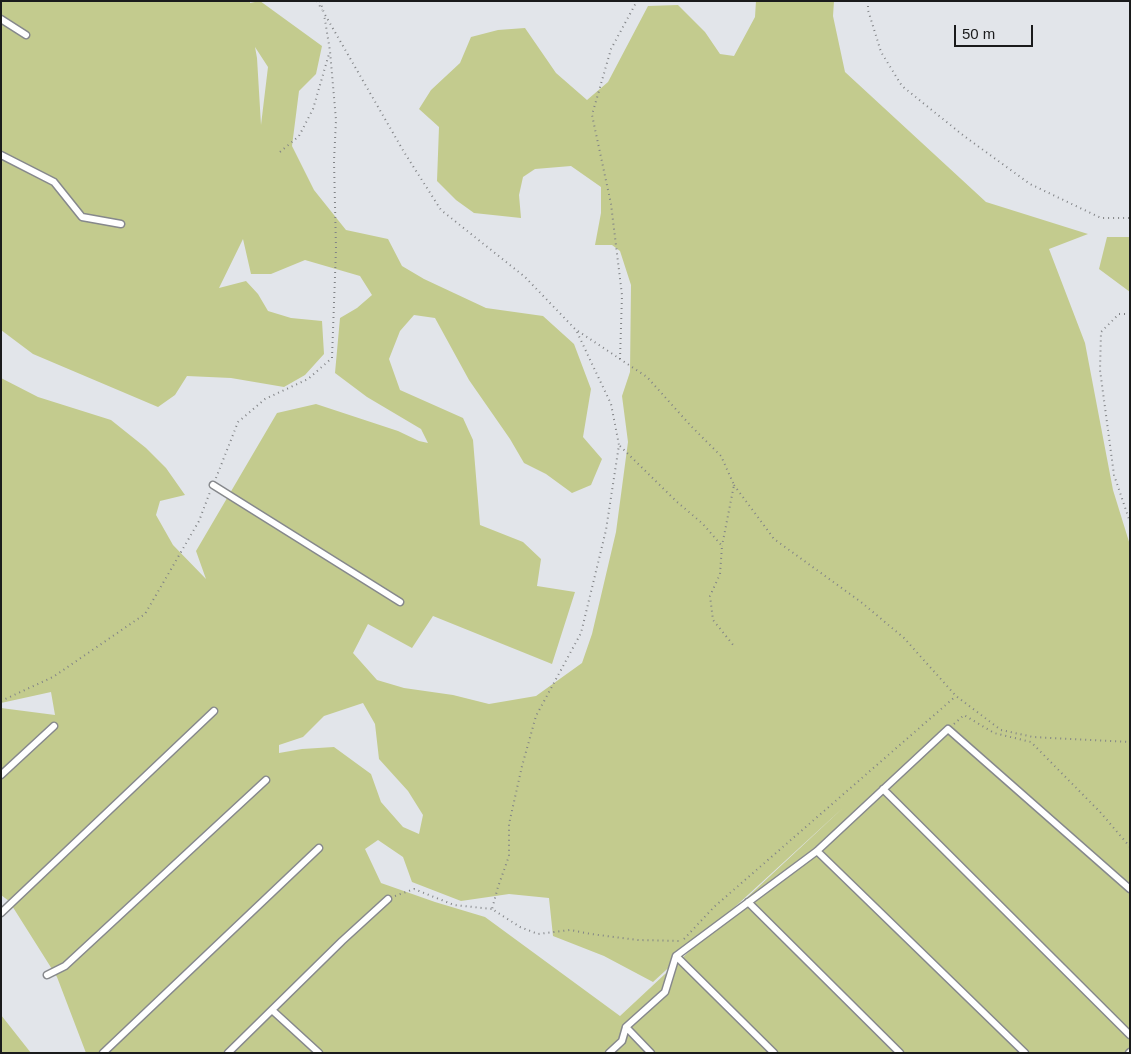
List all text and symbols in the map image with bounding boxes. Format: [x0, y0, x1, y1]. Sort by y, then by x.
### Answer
scale bar [956, 15, 1035, 47]
text: 50 m [962, 25, 995, 42]

